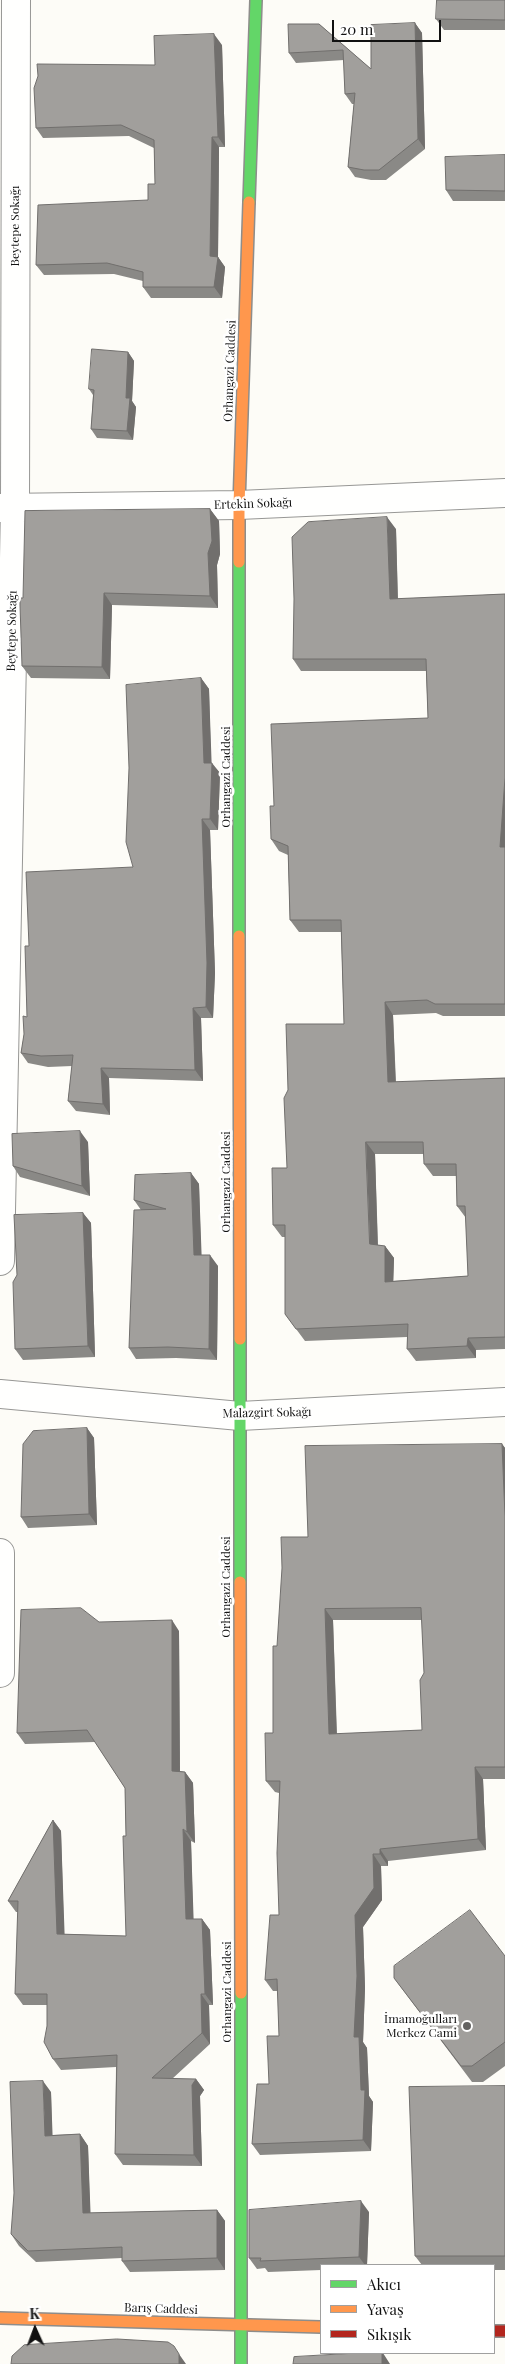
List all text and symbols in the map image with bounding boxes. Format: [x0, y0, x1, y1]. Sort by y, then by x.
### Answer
scale bar [335, 10, 444, 42]
text: 20 m [340, 19, 373, 39]
street label: Beytepe Sokağı [8, 185, 22, 267]
street label: Orhangazi Caddesi [221, 320, 239, 422]
street label: Ertekin Sokağı [214, 495, 292, 513]
street label: Beytepe Sokağı [4, 590, 20, 672]
street label: Orhangazi Caddesi [219, 726, 233, 828]
street label: Orhangazi Caddesi [219, 1131, 233, 1233]
street label: Malazgirt Sokağı [222, 1405, 312, 1421]
street label: Orhangazi Caddesi [219, 1536, 233, 1638]
street label: Orhangazi Caddesi [220, 1941, 234, 2043]
place label: İmamoğulları Merkez Cami [384, 2012, 457, 2040]
marker: İmamoğulları Merkez Cami [461, 2020, 473, 2032]
legend [320, 2264, 495, 2354]
text: Akıcı [367, 2274, 401, 2294]
text: Yavaş [367, 2299, 404, 2319]
street label: Barış Caddesi [124, 2301, 198, 2317]
north arrow [10, 2304, 60, 2354]
text: K [29, 2304, 40, 2323]
text: Sıkışık [367, 2324, 412, 2344]

